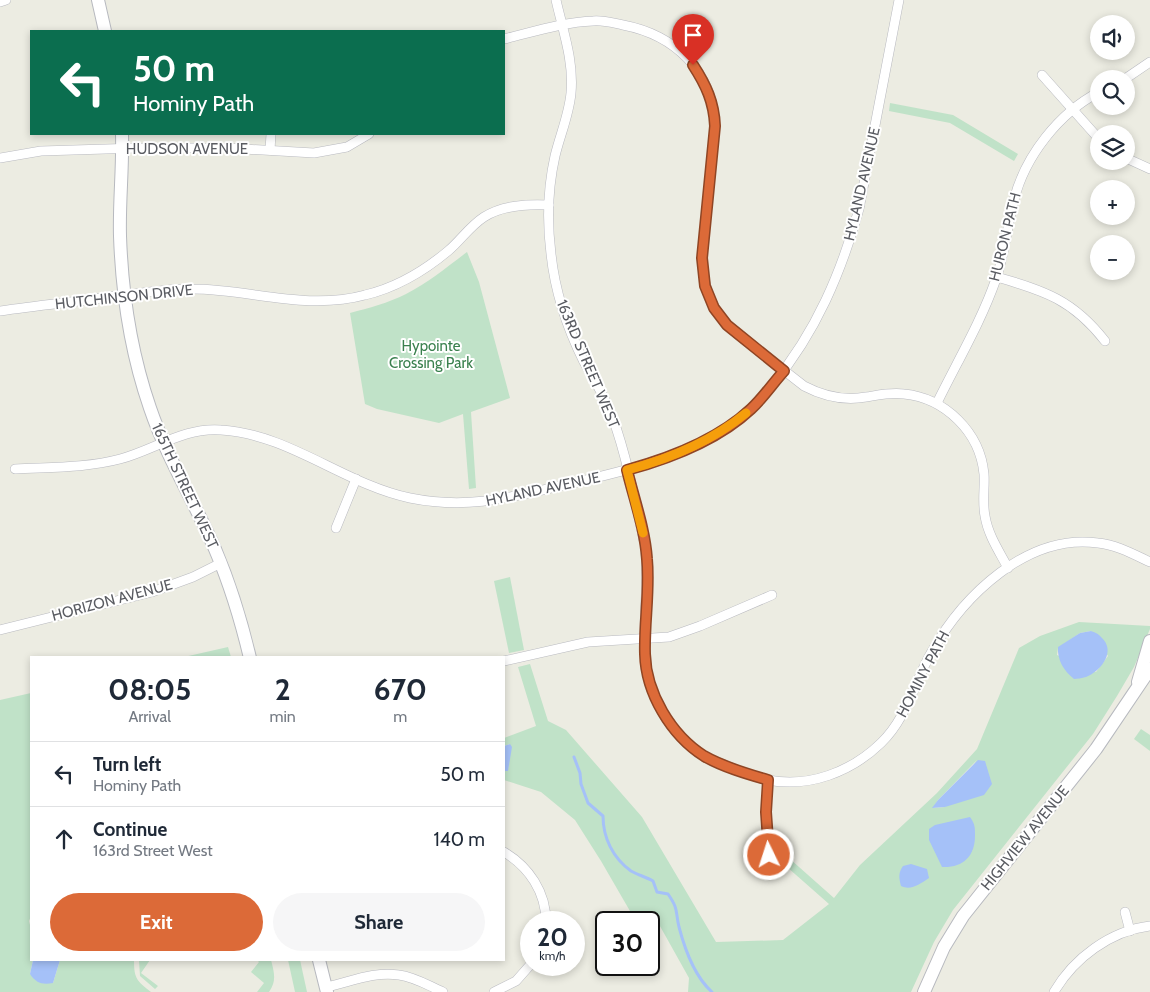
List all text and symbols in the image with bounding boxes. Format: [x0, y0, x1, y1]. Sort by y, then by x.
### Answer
pin [672, 14, 714, 65]
map controls [1090, 15, 1135, 280]
button: sound [1090, 15, 1135, 60]
icon: arrive [679, 21, 707, 49]
text: 50 m [133, 47, 215, 90]
icon: left [50, 50, 115, 115]
button: search [1090, 70, 1135, 115]
text: Hominy Path [133, 90, 254, 117]
street label: HYLAND AVENUE [840, 125, 884, 243]
button: layers [1090, 125, 1135, 170]
street label: HUDSON AVENUE [126, 140, 248, 158]
button: + [1090, 180, 1135, 225]
street label: HURON PATH [985, 191, 1025, 283]
button: − [1090, 235, 1135, 280]
street label: HUTCHINSON DRIVE [54, 281, 194, 313]
street label: 163RD STREET WEST [553, 297, 623, 431]
park label: Hypointe Crossing Park [389, 337, 473, 372]
street label: 165TH STREET WEST [148, 420, 222, 552]
street label: HYLAND AVENUE [484, 468, 602, 510]
street label: HORIZON AVENUE [50, 575, 174, 625]
street label: HOMINY PATH [893, 628, 953, 720]
text: 08:05 [108, 671, 191, 708]
text: 2 [275, 671, 291, 708]
text: 670 [374, 671, 427, 708]
text: Arrival [128, 707, 171, 726]
text: min [269, 707, 296, 726]
text: m [393, 707, 407, 726]
text: Turn left [93, 753, 161, 776]
icon: left [50, 760, 78, 788]
text: 50 m [441, 763, 485, 786]
text: Hominy Path [93, 776, 181, 795]
street label: HIGHVIEW AVENUE [977, 782, 1073, 894]
text: Continue [93, 818, 167, 841]
icon: ahead [50, 825, 78, 853]
text: 140 m [434, 828, 485, 851]
position arrow [742, 828, 794, 880]
text: 163rd Street West [93, 841, 213, 860]
button: Exit [50, 893, 263, 951]
button: Share [273, 893, 485, 951]
speed limit sign: 30 [595, 911, 660, 976]
text: 20 [537, 922, 568, 952]
text: km/h [539, 948, 566, 963]

